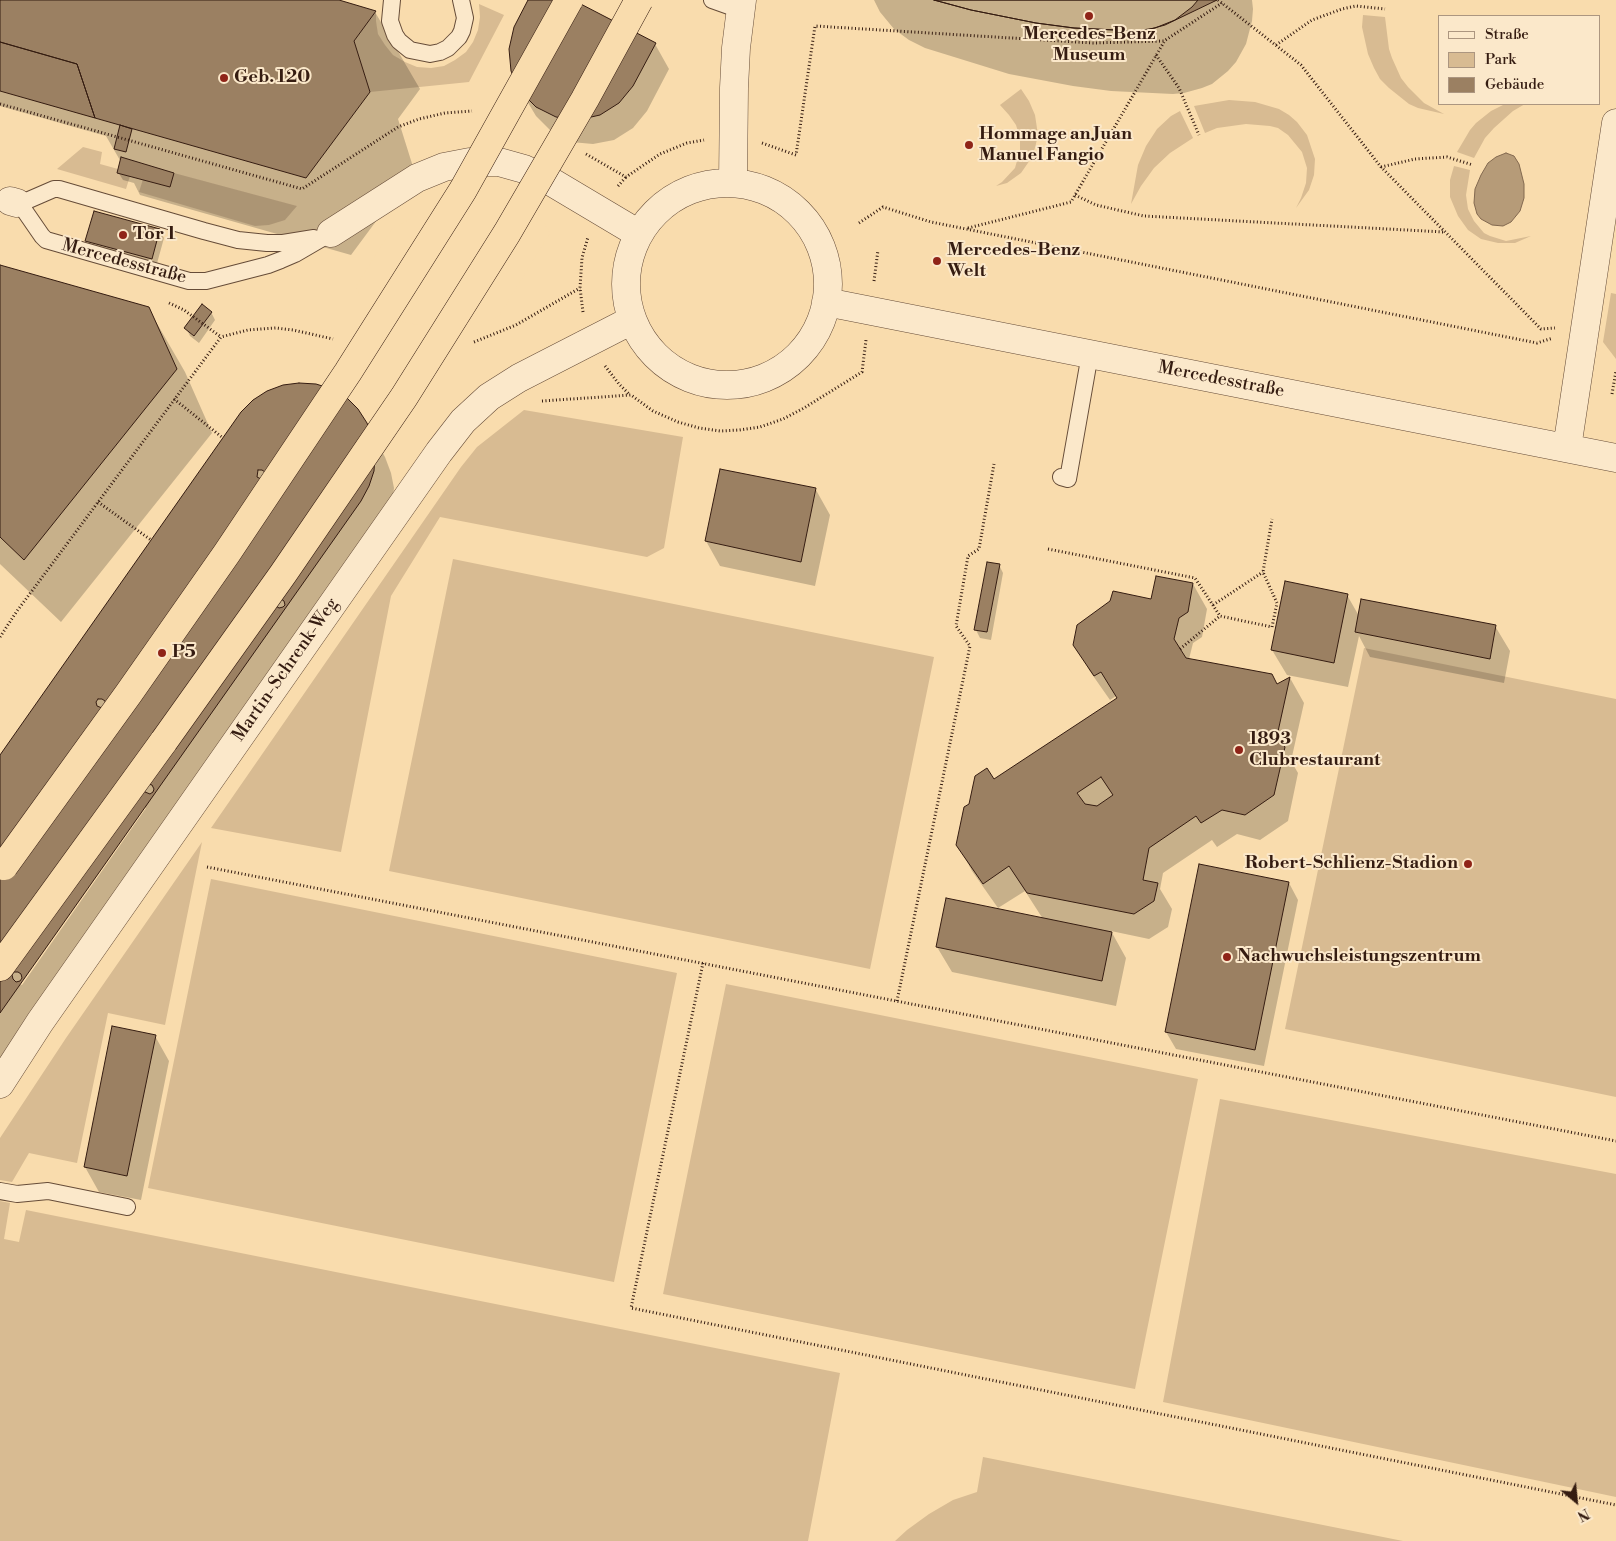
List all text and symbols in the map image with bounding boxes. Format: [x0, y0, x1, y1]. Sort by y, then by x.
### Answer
marker: Mercedes-Benz Museum [1083, 10, 1095, 22]
legend [1438, 15, 1601, 105]
place label: Mercedes-Benz Museum [1022, 24, 1156, 66]
text: Straße [1485, 25, 1529, 44]
text: Park [1485, 50, 1516, 69]
place label: Geb. 120 [234, 67, 310, 89]
marker: Geb. 120 [218, 72, 230, 84]
text: Gebäude [1485, 75, 1544, 94]
place label: Hommage an Juan Manuel Fangio [979, 124, 1132, 166]
marker: Hommage an Juan Manuel Fangio [963, 139, 975, 151]
place label: Tor 1 [133, 224, 176, 246]
marker: Tor 1 [117, 229, 129, 241]
street label: Mercedesstraße [59, 235, 189, 289]
place label: Mercedes-Benz Welt [947, 240, 1080, 282]
marker: Mercedes-Benz Welt [931, 255, 943, 267]
street label: Mercedesstraße [1156, 357, 1286, 403]
street label: Martin-Schrenk-Weg [228, 594, 344, 746]
place label: P5 [172, 642, 196, 664]
marker: P5 [156, 647, 168, 659]
place label: 1893 Clubrestaurant [1249, 729, 1380, 772]
marker: 1893 Clubrestaurant [1233, 744, 1245, 756]
place label: Robert-Schlienz-Stadion [1245, 853, 1458, 875]
marker: Robert-Schlienz-Stadion [1462, 858, 1474, 870]
place label: Nachwuchsleistungszentrum [1237, 946, 1481, 968]
marker: Nachwuchsleistungszentrum [1221, 951, 1233, 963]
north arrow [1551, 1476, 1601, 1526]
text: N [1574, 1504, 1592, 1525]

